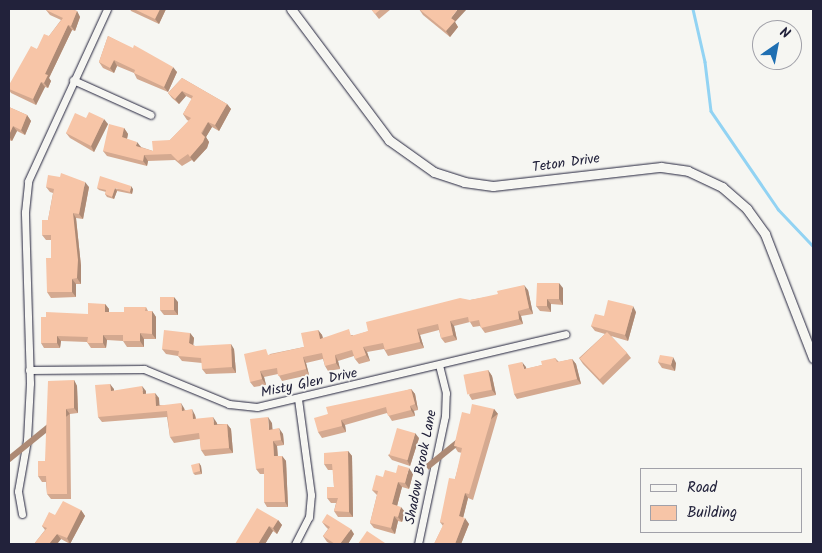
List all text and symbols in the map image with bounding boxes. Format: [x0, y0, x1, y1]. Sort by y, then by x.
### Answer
north arrow [752, 20, 802, 70]
text: N [775, 22, 794, 45]
street label: Teton Drive [531, 150, 601, 176]
street label: Misty Glen Drive [259, 365, 359, 401]
street label: Shadow Brook Lane [402, 408, 440, 526]
legend [640, 468, 802, 533]
text: Road [687, 476, 717, 500]
text: Building [687, 501, 737, 525]

